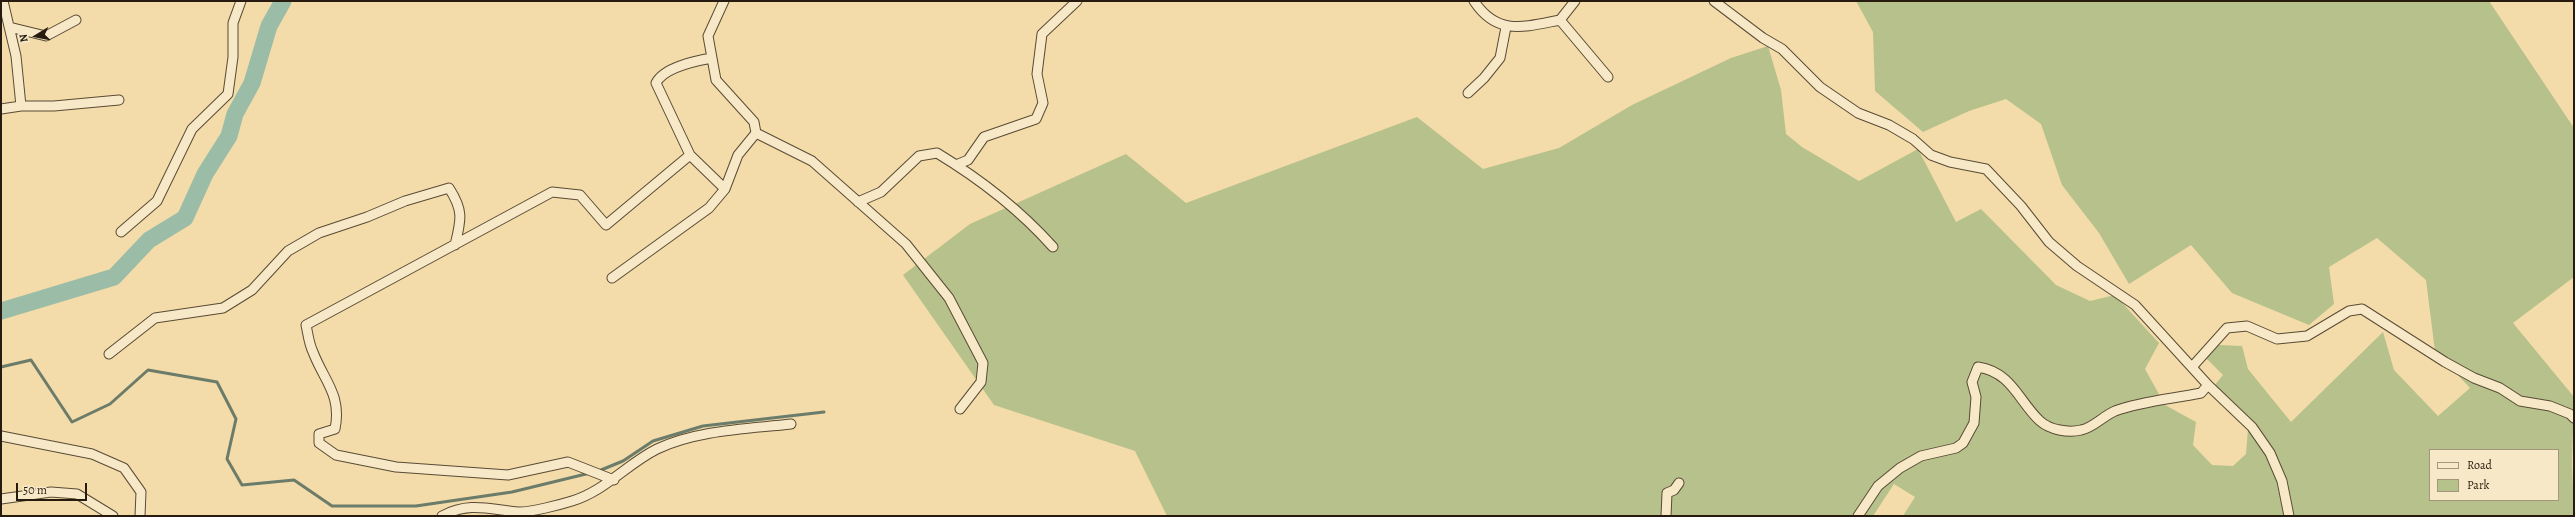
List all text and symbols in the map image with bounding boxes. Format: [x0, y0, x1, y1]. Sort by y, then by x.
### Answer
north arrow [16, 16, 56, 56]
text: N [16, 33, 32, 43]
legend [2429, 449, 2559, 501]
text: Road [2467, 457, 2492, 473]
scale bar [18, 475, 89, 501]
text: Park [2467, 477, 2490, 493]
text: 50 m [23, 482, 47, 498]

